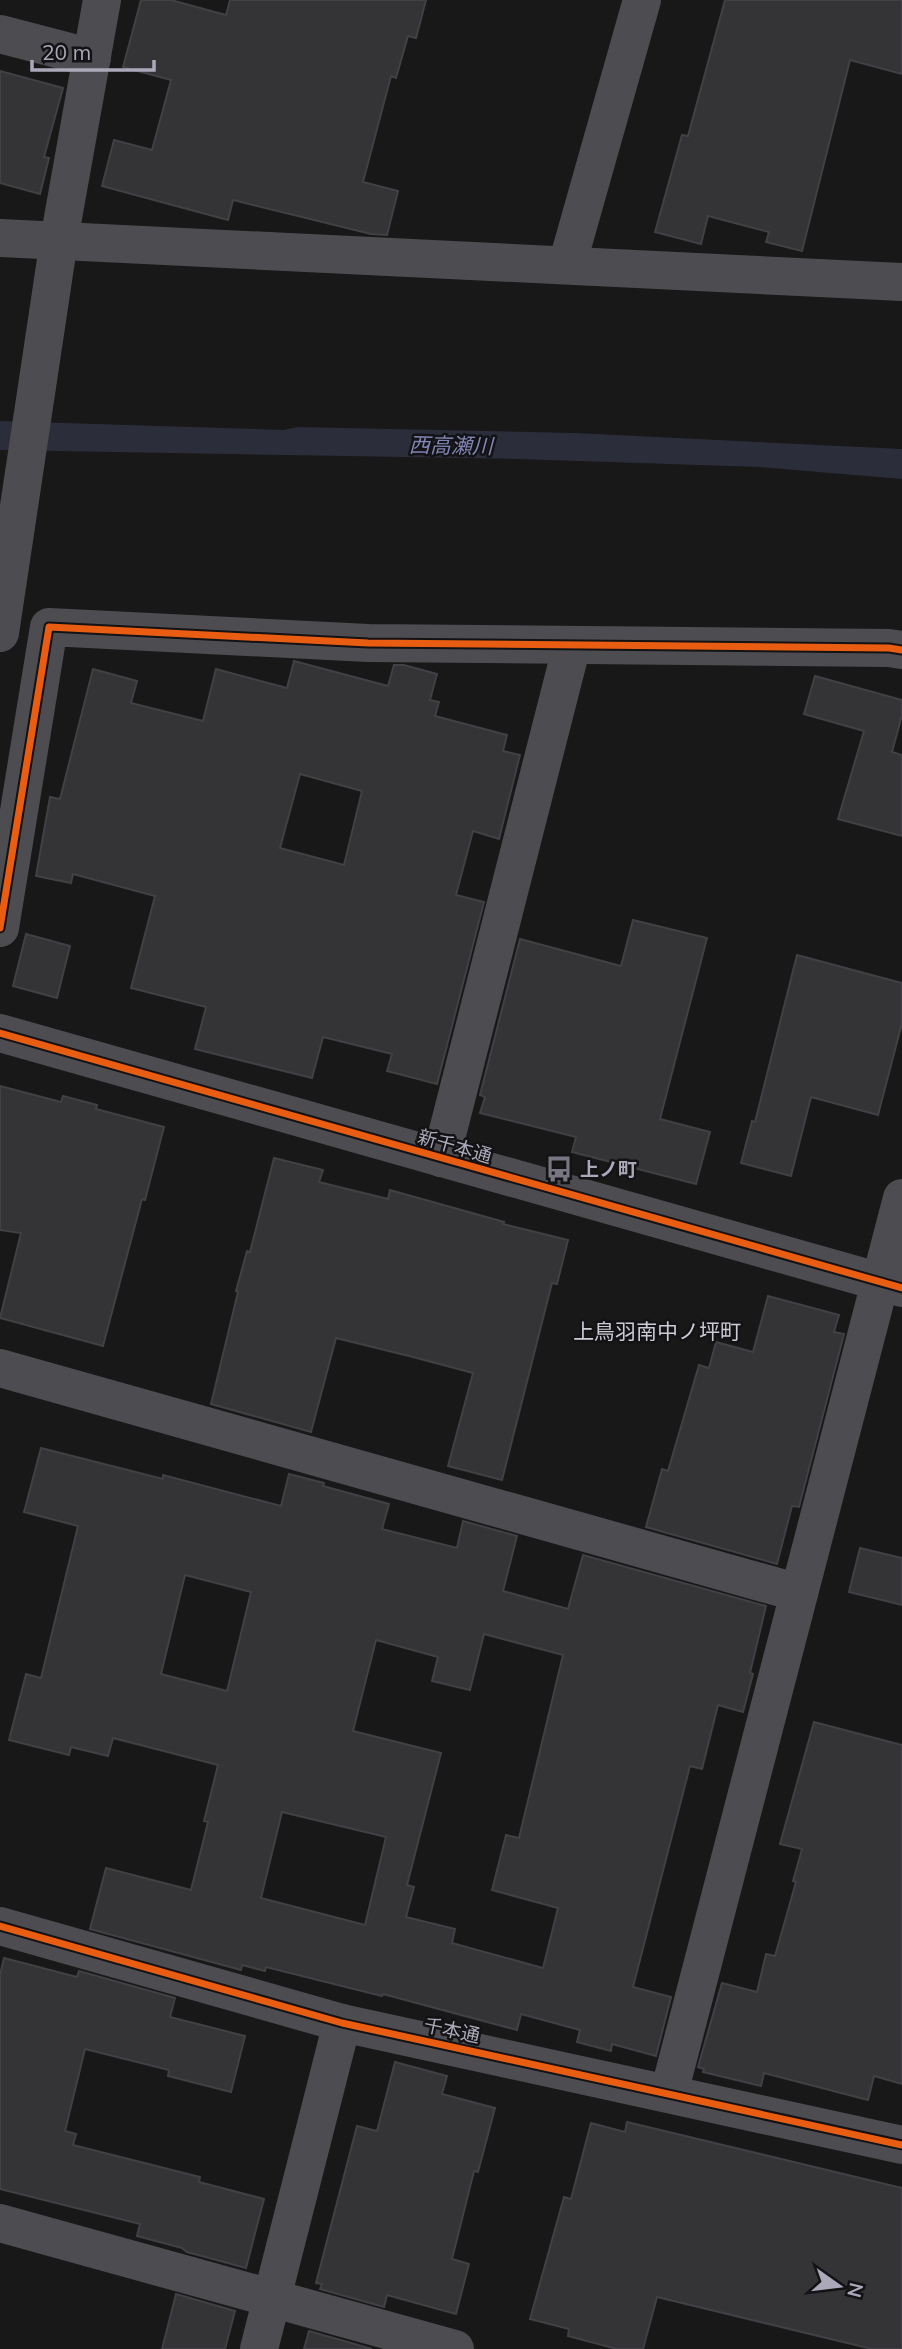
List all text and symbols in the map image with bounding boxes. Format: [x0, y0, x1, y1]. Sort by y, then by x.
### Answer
scale bar [32, 28, 154, 72]
text: 20 m [42, 39, 91, 65]
water label: 西高瀬川 [409, 431, 495, 459]
street label: 新千本通 [415, 1124, 495, 1168]
bus stop icon: 上ノ町 [544, 1154, 574, 1184]
place label: 上ノ町 [580, 1157, 637, 1181]
district label: 上鳥羽南中ノ坪町 [573, 1318, 741, 1344]
street label: 千本通 [422, 2012, 482, 2048]
north arrow [804, 2251, 874, 2321]
text: N [842, 2280, 869, 2300]

